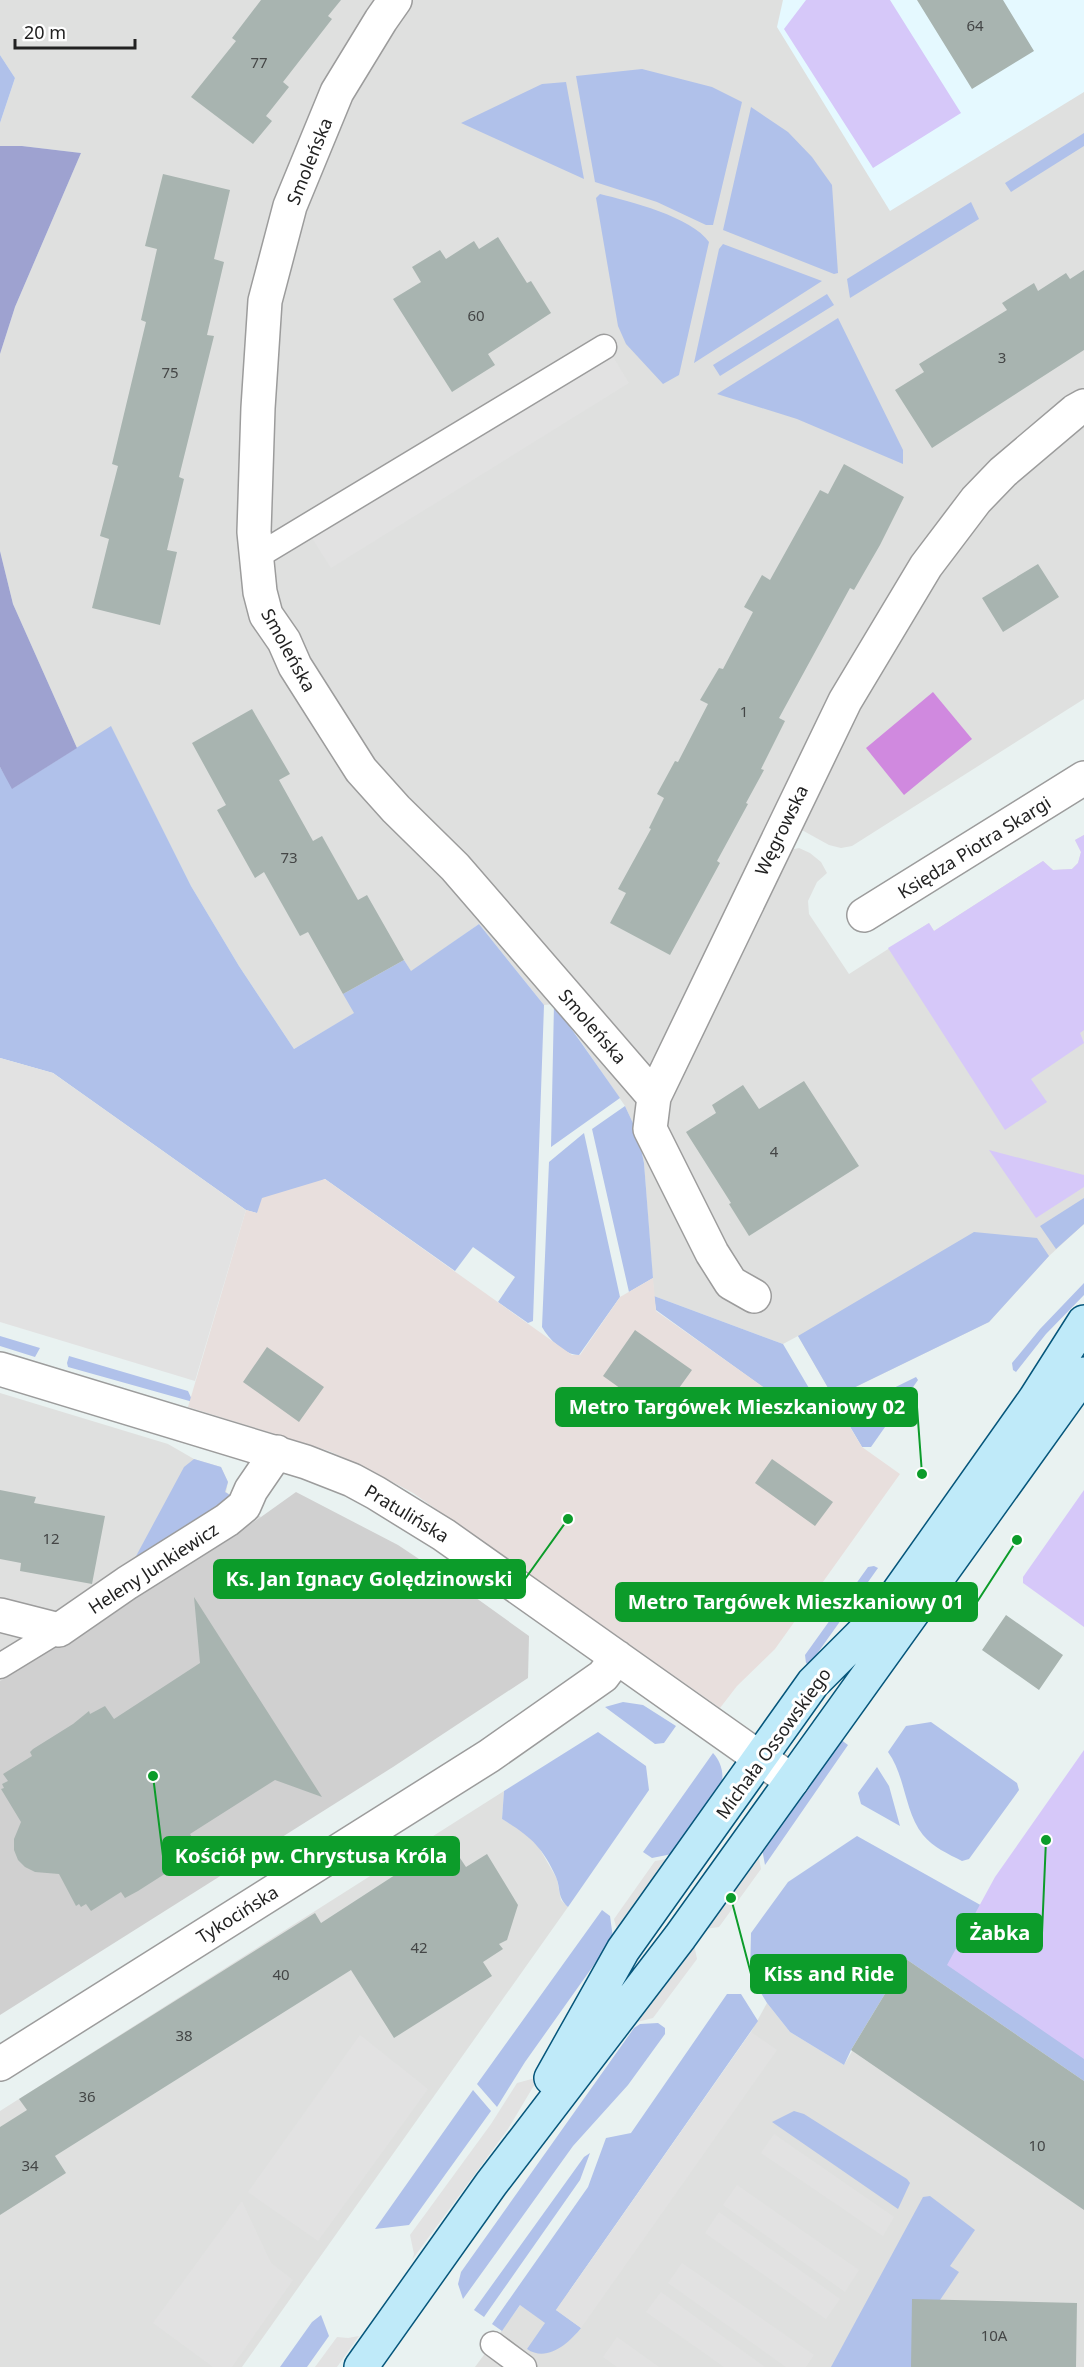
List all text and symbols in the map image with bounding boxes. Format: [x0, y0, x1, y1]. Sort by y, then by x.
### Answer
scale bar [15, 12, 135, 50]
house number: 64 [966, 15, 984, 35]
text: 20 m [24, 20, 66, 44]
house number: 77 [250, 52, 268, 72]
street label: Smoleńska [281, 114, 337, 208]
house number: 60 [467, 305, 485, 325]
house number: 3 [998, 347, 1006, 367]
house number: 75 [161, 362, 179, 382]
street label: Smoleńska [256, 604, 322, 696]
house number: 1 [740, 701, 748, 721]
street label: Węgrowska [749, 781, 813, 879]
street label: Księdza Piotra Skargi [893, 790, 1055, 904]
house number: 73 [280, 847, 298, 867]
street label: Smoleńska [554, 983, 632, 1069]
house number: 4 [770, 1141, 779, 1161]
callout: Metro Targówek Mieszkaniowy 02 [556, 1388, 917, 1426]
text: Metro Targówek Mieszkaniowy 02 [569, 1393, 905, 1420]
street label: Pratulińska [360, 1478, 454, 1548]
street label: Heleny Junkiewicz [83, 1517, 223, 1619]
house number: 12 [42, 1528, 60, 1548]
callout: Ks. Jan Ignacy Golędzinowski [214, 1560, 525, 1598]
text: Ks. Jan Ignacy Golędzinowski [225, 1565, 513, 1592]
callout: Metro Targówek Mieszkaniowy 01 [616, 1583, 977, 1621]
text: Metro Targówek Mieszkaniowy 01 [628, 1588, 964, 1615]
street label: Michała Ossowskiego [710, 1663, 836, 1823]
callout: Kościół pw. Chrystusa Króla [163, 1837, 459, 1875]
text: Kościół pw. Chrystusa Króla [175, 1842, 447, 1869]
street label: Tykocińska [192, 1879, 282, 1949]
callout: Żabka [957, 1914, 1042, 1952]
text: Żabka [970, 1919, 1030, 1946]
house number: 42 [410, 1937, 428, 1957]
callout: Kiss and Ride [751, 1955, 906, 1993]
text: Kiss and Ride [763, 1960, 895, 1987]
house number: 40 [272, 1964, 290, 1984]
house number: 38 [175, 2025, 193, 2045]
house number: 36 [78, 2086, 96, 2106]
house number: 10 [1028, 2135, 1046, 2155]
house number: 34 [21, 2155, 39, 2175]
house number: 10A [981, 2325, 1008, 2345]

